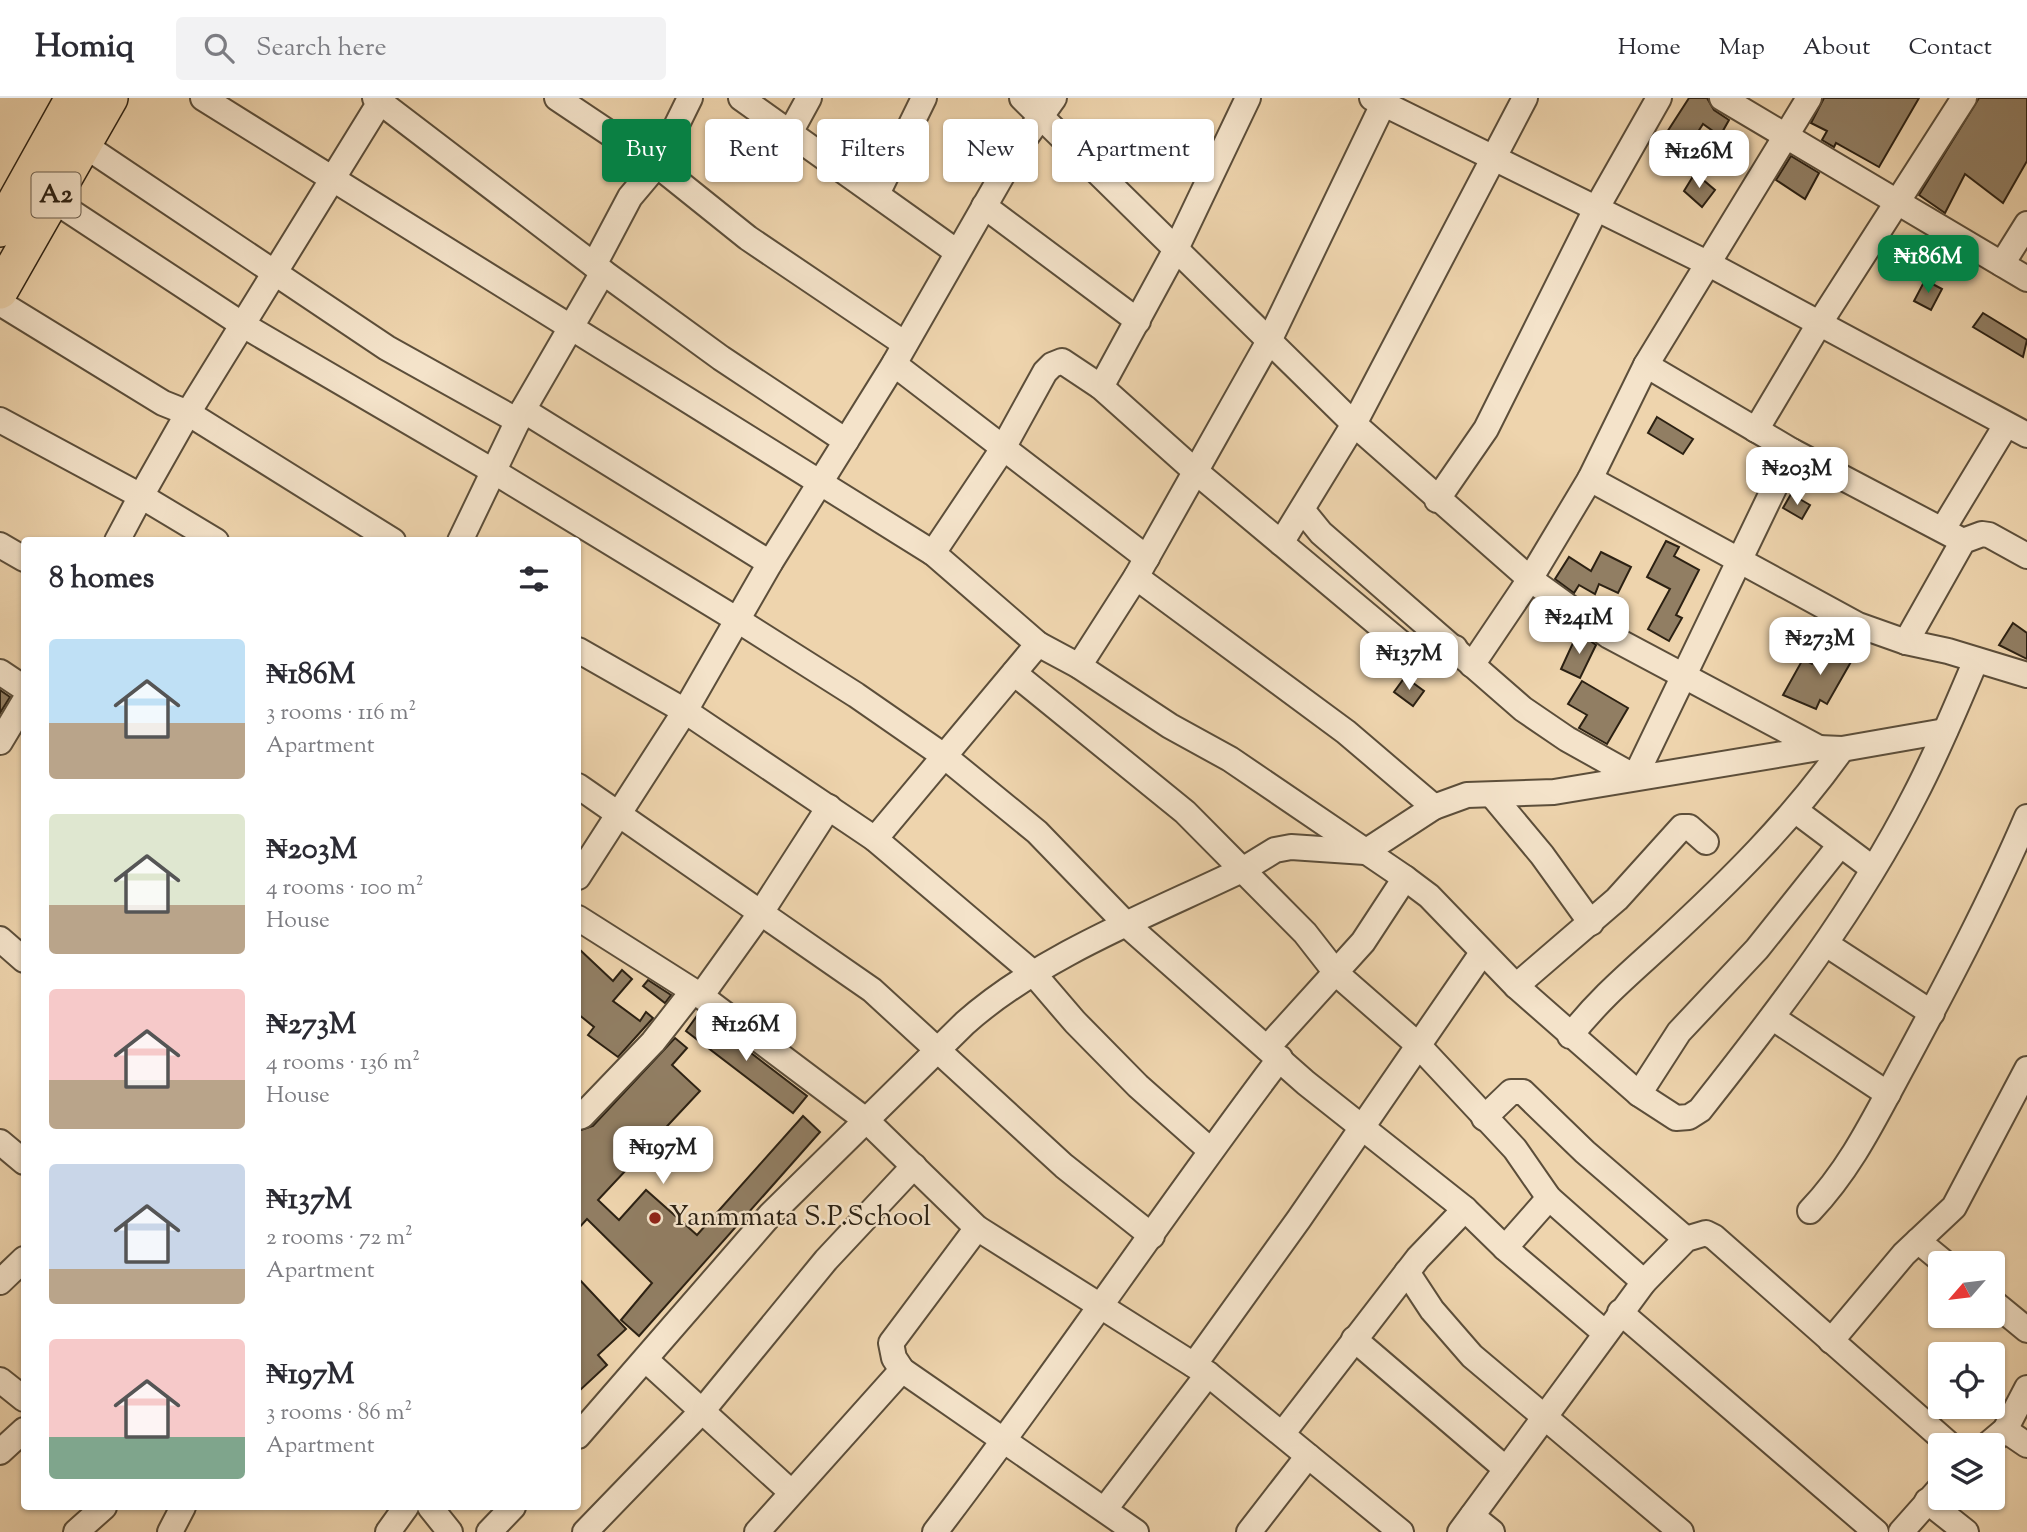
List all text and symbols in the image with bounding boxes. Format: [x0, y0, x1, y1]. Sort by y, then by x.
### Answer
search box [176, 17, 666, 80]
text: Homiq [35, 24, 134, 72]
icon: search [200, 29, 238, 67]
text: Search here [256, 30, 387, 67]
text: Home [1618, 31, 1681, 65]
text: Map [1719, 31, 1765, 65]
text: About [1803, 31, 1870, 65]
text: Contact [1908, 31, 1992, 65]
chip: Buy [602, 119, 691, 182]
chip: Rent [705, 119, 803, 182]
chip: Filters [817, 119, 929, 182]
chip: New [943, 119, 1038, 182]
chip: Apartment [1052, 119, 1214, 182]
pin: ₦126M [1650, 130, 1748, 190]
text: ₦126M [1665, 136, 1733, 169]
road number: A2 [32, 172, 80, 218]
pin: ₦186M [1879, 236, 1977, 295]
text: ₦186M [1894, 241, 1962, 274]
pin: ₦203M [1748, 448, 1846, 507]
text: ₦203M [1762, 453, 1832, 486]
text: 8 homes [49, 558, 154, 601]
icon: filters [515, 560, 553, 598]
pin: ₦241M [1530, 596, 1628, 656]
text: ₦241M [1545, 602, 1613, 635]
pin: ₦273M [1771, 618, 1869, 677]
text: ₦273M [1785, 623, 1855, 656]
pin: ₦137M [1360, 632, 1458, 692]
text: ₦137M [1376, 638, 1442, 671]
text: ₦186M [266, 654, 355, 697]
icon: home [105, 667, 189, 751]
text: 3 rooms · 116 m² [266, 697, 416, 730]
text: Apartment [266, 730, 375, 763]
text: ₦203M [266, 829, 357, 872]
icon: home [105, 842, 189, 926]
text: 4 rooms · 100 m² [266, 872, 424, 905]
text: House [266, 905, 330, 938]
text: ₦273M [266, 1004, 356, 1047]
pin: ₦126M [697, 1004, 795, 1063]
text: ₦126M [712, 1009, 780, 1042]
icon: home [105, 1017, 189, 1101]
text: 4 rooms · 136 m² [266, 1047, 420, 1080]
text: House [266, 1080, 330, 1113]
pin: ₦197M [614, 1126, 712, 1186]
text: ₦197M [629, 1132, 697, 1165]
text: ₦137M [266, 1179, 352, 1222]
icon: home [105, 1192, 189, 1276]
place label: Yanmmata S.P.School [669, 1198, 931, 1238]
marker: Yanmmata S.P.School [647, 1210, 663, 1226]
text: 2 rooms · 72 m² [266, 1222, 413, 1255]
north arrow [1928, 1251, 2006, 1328]
map controls [1928, 1251, 2005, 1510]
text: Apartment [266, 1255, 375, 1288]
button: locate [1928, 1342, 2005, 1419]
text: ₦197M [266, 1354, 354, 1397]
icon: home [105, 1367, 189, 1451]
text: 3 rooms · 86 m² [266, 1397, 412, 1430]
text: Apartment [266, 1430, 375, 1463]
button: layers [1928, 1433, 2005, 1510]

